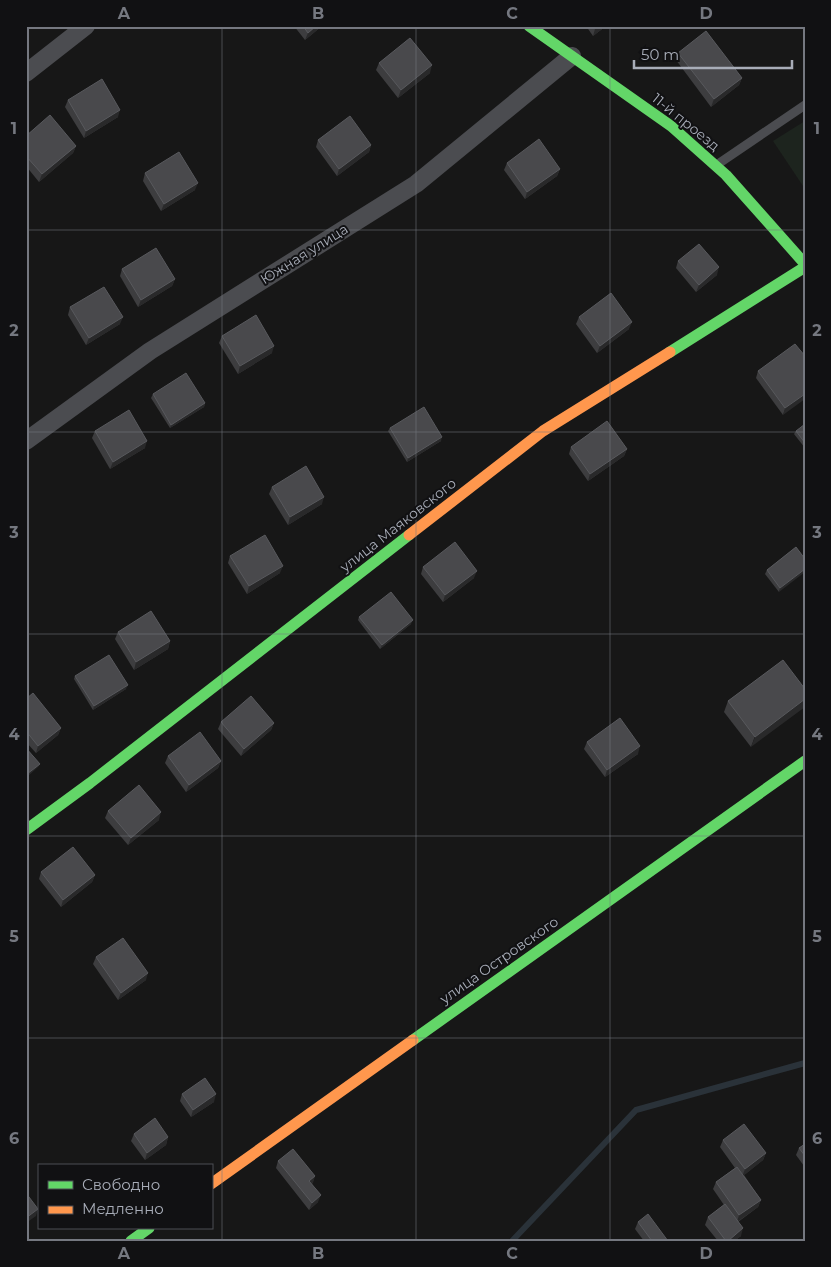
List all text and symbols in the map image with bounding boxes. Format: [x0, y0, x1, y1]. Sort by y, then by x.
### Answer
text: A [117, 4, 131, 23]
text: B [312, 4, 324, 23]
text: C [506, 4, 518, 23]
text: D [699, 4, 713, 23]
scale bar [634, 38, 791, 70]
text: 50 m [641, 45, 679, 64]
street label: 11-й проезд [648, 89, 724, 155]
text: 1 [11, 119, 17, 138]
text: 1 [814, 119, 820, 138]
street label: Южная улица [257, 220, 351, 288]
text: 2 [9, 321, 19, 340]
text: 2 [812, 321, 822, 340]
street label: улица Маяковского [335, 474, 460, 577]
text: 3 [8, 523, 19, 542]
text: 3 [811, 523, 822, 542]
text: 4 [8, 725, 20, 744]
text: 4 [811, 725, 823, 744]
street label: улица Островского [435, 912, 562, 1008]
text: 5 [9, 927, 19, 946]
text: 5 [812, 927, 822, 946]
text: 6 [9, 1129, 19, 1148]
text: 6 [812, 1129, 822, 1148]
legend [38, 1164, 212, 1230]
text: Свободно [82, 1175, 160, 1194]
text: Медленно [82, 1199, 164, 1218]
text: A [117, 1244, 131, 1263]
text: B [312, 1244, 324, 1263]
text: C [506, 1244, 518, 1263]
text: D [699, 1244, 713, 1263]

